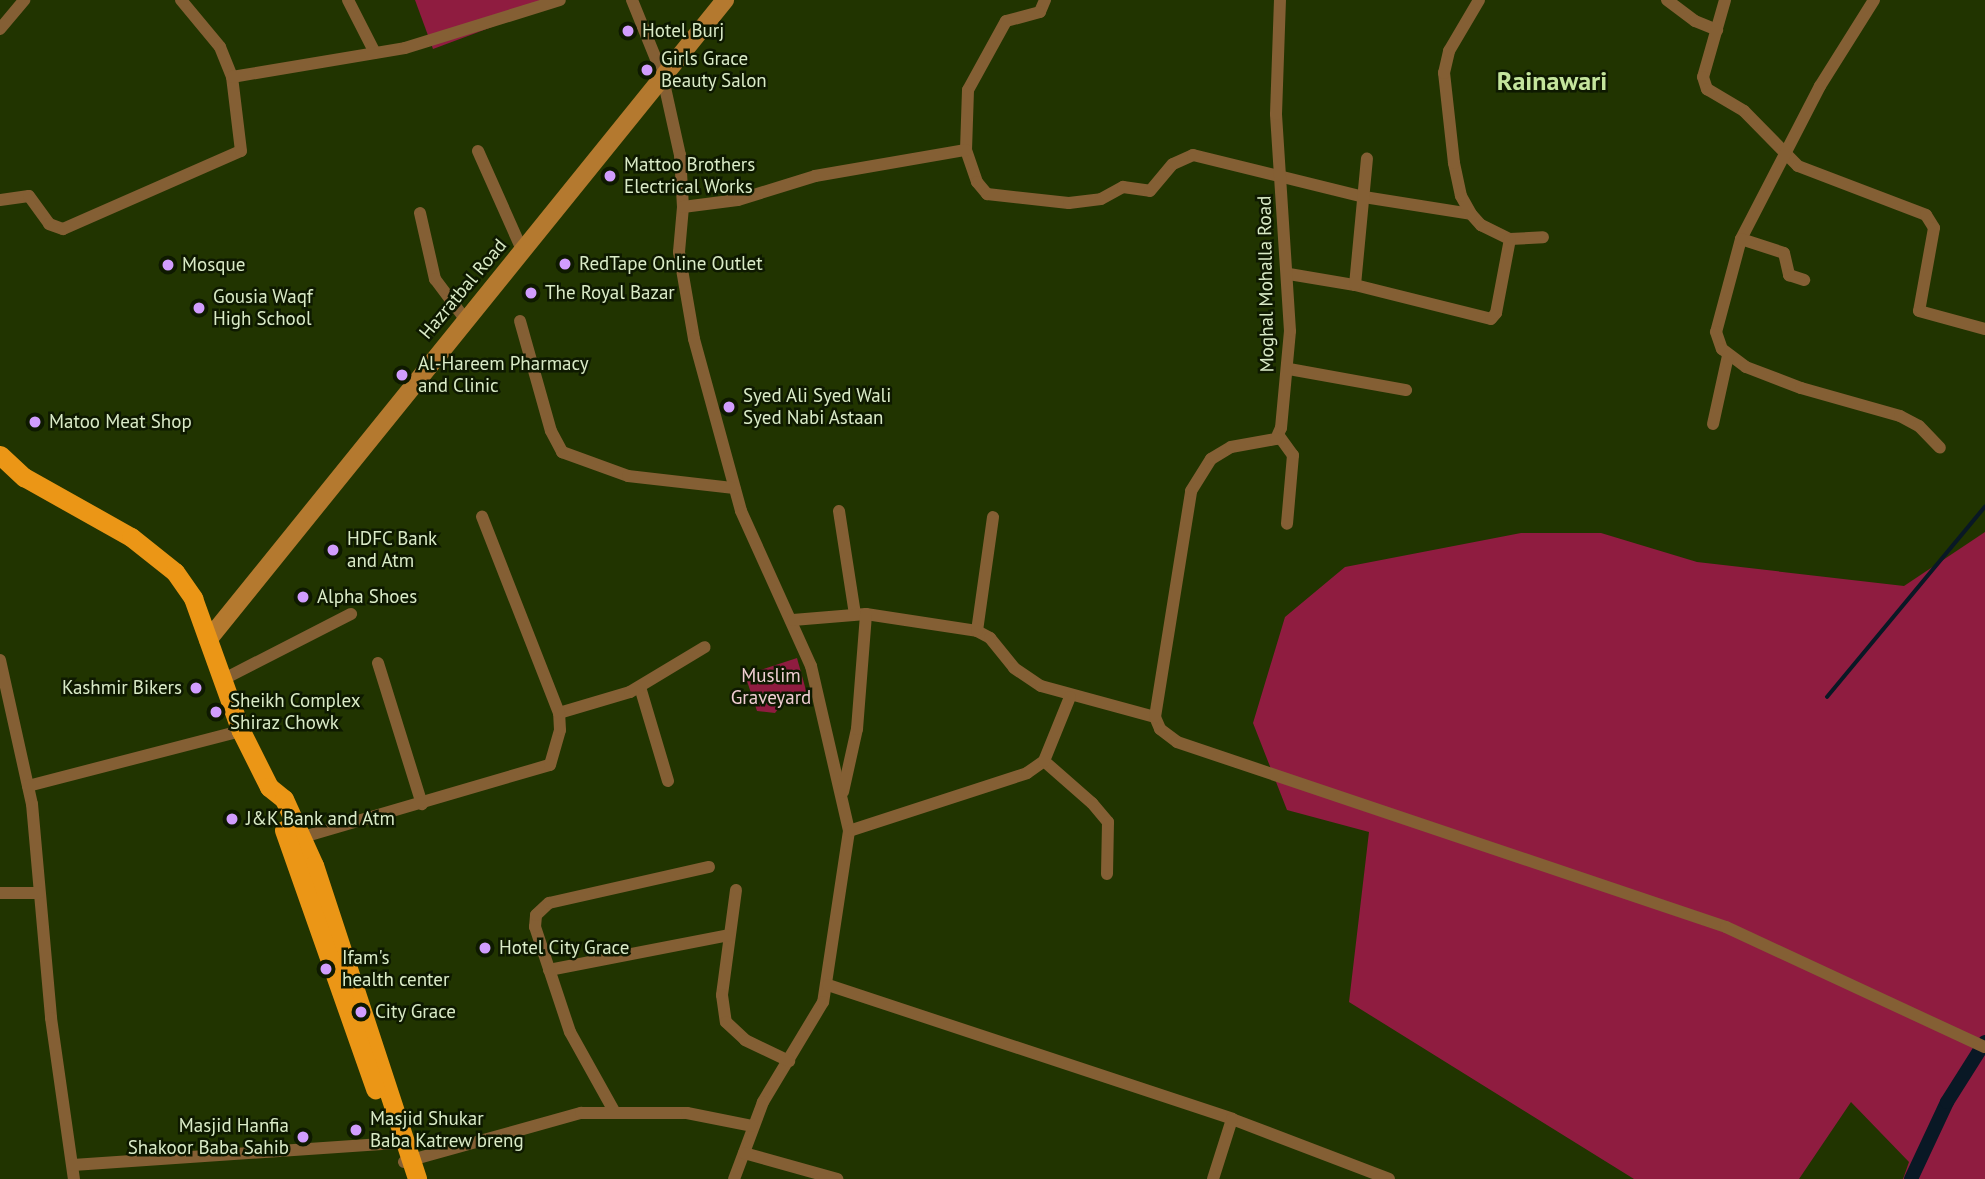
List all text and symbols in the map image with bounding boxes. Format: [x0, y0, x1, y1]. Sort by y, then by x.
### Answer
place label: Hotel Burj [642, 20, 724, 42]
marker: Hotel Burj [620, 23, 636, 39]
place label: Girls Grace Beauty Salon [661, 48, 767, 92]
marker: Girls Grace Beauty Salon [639, 62, 655, 78]
district label: Rainawari [1497, 65, 1607, 97]
place label: Mattoo Brothers Electrical Works [624, 154, 755, 198]
marker: Mattoo Brothers Electrical Works [602, 168, 618, 184]
street label: Moghal Mohalla Road [1253, 195, 1279, 373]
street label: Hazratbal Road [415, 234, 511, 344]
place label: RedTape Online Outlet [579, 253, 763, 275]
place label: Mosque [182, 254, 245, 276]
marker: RedTape Online Outlet [557, 256, 573, 272]
marker: Mosque [160, 257, 176, 273]
place label: The Royal Bazar [545, 282, 675, 304]
marker: The Royal Bazar [523, 285, 539, 301]
place label: Gousia Waqf High School [213, 286, 313, 330]
marker: Gousia Waqf High School [191, 300, 207, 316]
place label: Al-Hareem Pharmacy and Clinic [418, 353, 589, 397]
marker: Al-Hareem Pharmacy and Clinic [392, 365, 412, 385]
place label: Syed Ali Syed Wali Syed Nabi Astaan [743, 385, 892, 429]
marker: Syed Ali Syed Wali Syed Nabi Astaan [721, 399, 737, 415]
place label: Matoo Meat Shop [49, 411, 192, 433]
marker: Matoo Meat Shop [27, 414, 43, 430]
place label: HDFC Bank and Atm [347, 528, 438, 572]
marker: HDFC Bank and Atm [325, 542, 341, 558]
place label: Alpha Shoes [317, 586, 417, 608]
marker: Alpha Shoes [295, 589, 311, 605]
park label: Muslim Graveyard [731, 665, 811, 709]
place label: Kashmir Bikers [62, 677, 182, 699]
marker: Kashmir Bikers [188, 680, 204, 696]
place label: Sheikh Complex Shiraz Chowk [230, 690, 360, 734]
marker: Sheikh Complex Shiraz Chowk [208, 704, 224, 720]
place label: J&K Bank and Atm [246, 808, 397, 830]
marker: J&K Bank and Atm [224, 811, 240, 827]
place label: Hotel City Grace [499, 937, 630, 959]
marker: Hotel City Grace [477, 940, 493, 956]
place label: Ifam's health center [342, 947, 449, 991]
marker: Ifam's health center [316, 959, 336, 979]
place label: City Grace [375, 1001, 457, 1023]
marker: City Grace [353, 1004, 369, 1020]
place label: Masjid Shukar Baba Katrew breng [370, 1108, 524, 1152]
place label: Masjid Hanfia Shakoor Baba Sahib [128, 1115, 289, 1159]
marker: Masjid Shukar Baba Katrew breng [348, 1122, 364, 1138]
marker: Masjid Hanfia Shakoor Baba Sahib [295, 1129, 311, 1145]

